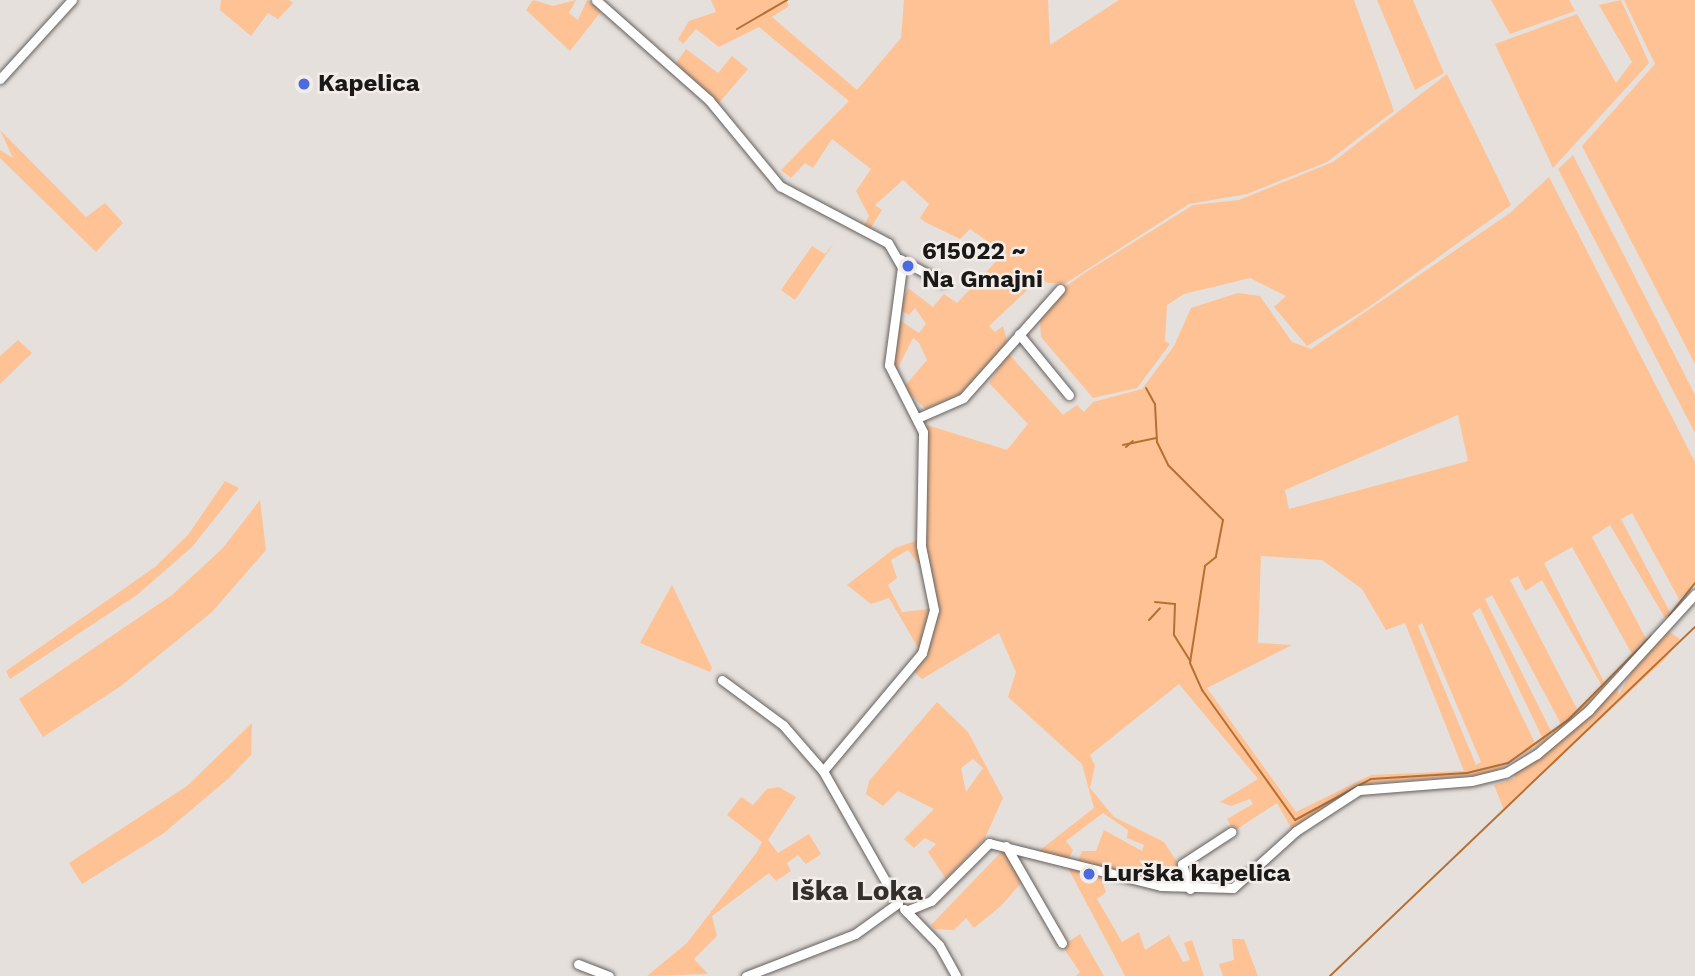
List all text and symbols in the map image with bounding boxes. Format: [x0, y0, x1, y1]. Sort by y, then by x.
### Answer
place label: Kapelica [318, 70, 420, 98]
marker: Kapelica [296, 76, 312, 92]
place label: 615022 ~ Na Gmajni [922, 238, 1043, 294]
marker: 615022 ~ Na Gmajni [900, 258, 916, 274]
place label: Lurška kapelica [1103, 860, 1291, 888]
marker: Lurška kapelica [1081, 866, 1097, 882]
district label: Iška Loka [791, 874, 923, 908]

